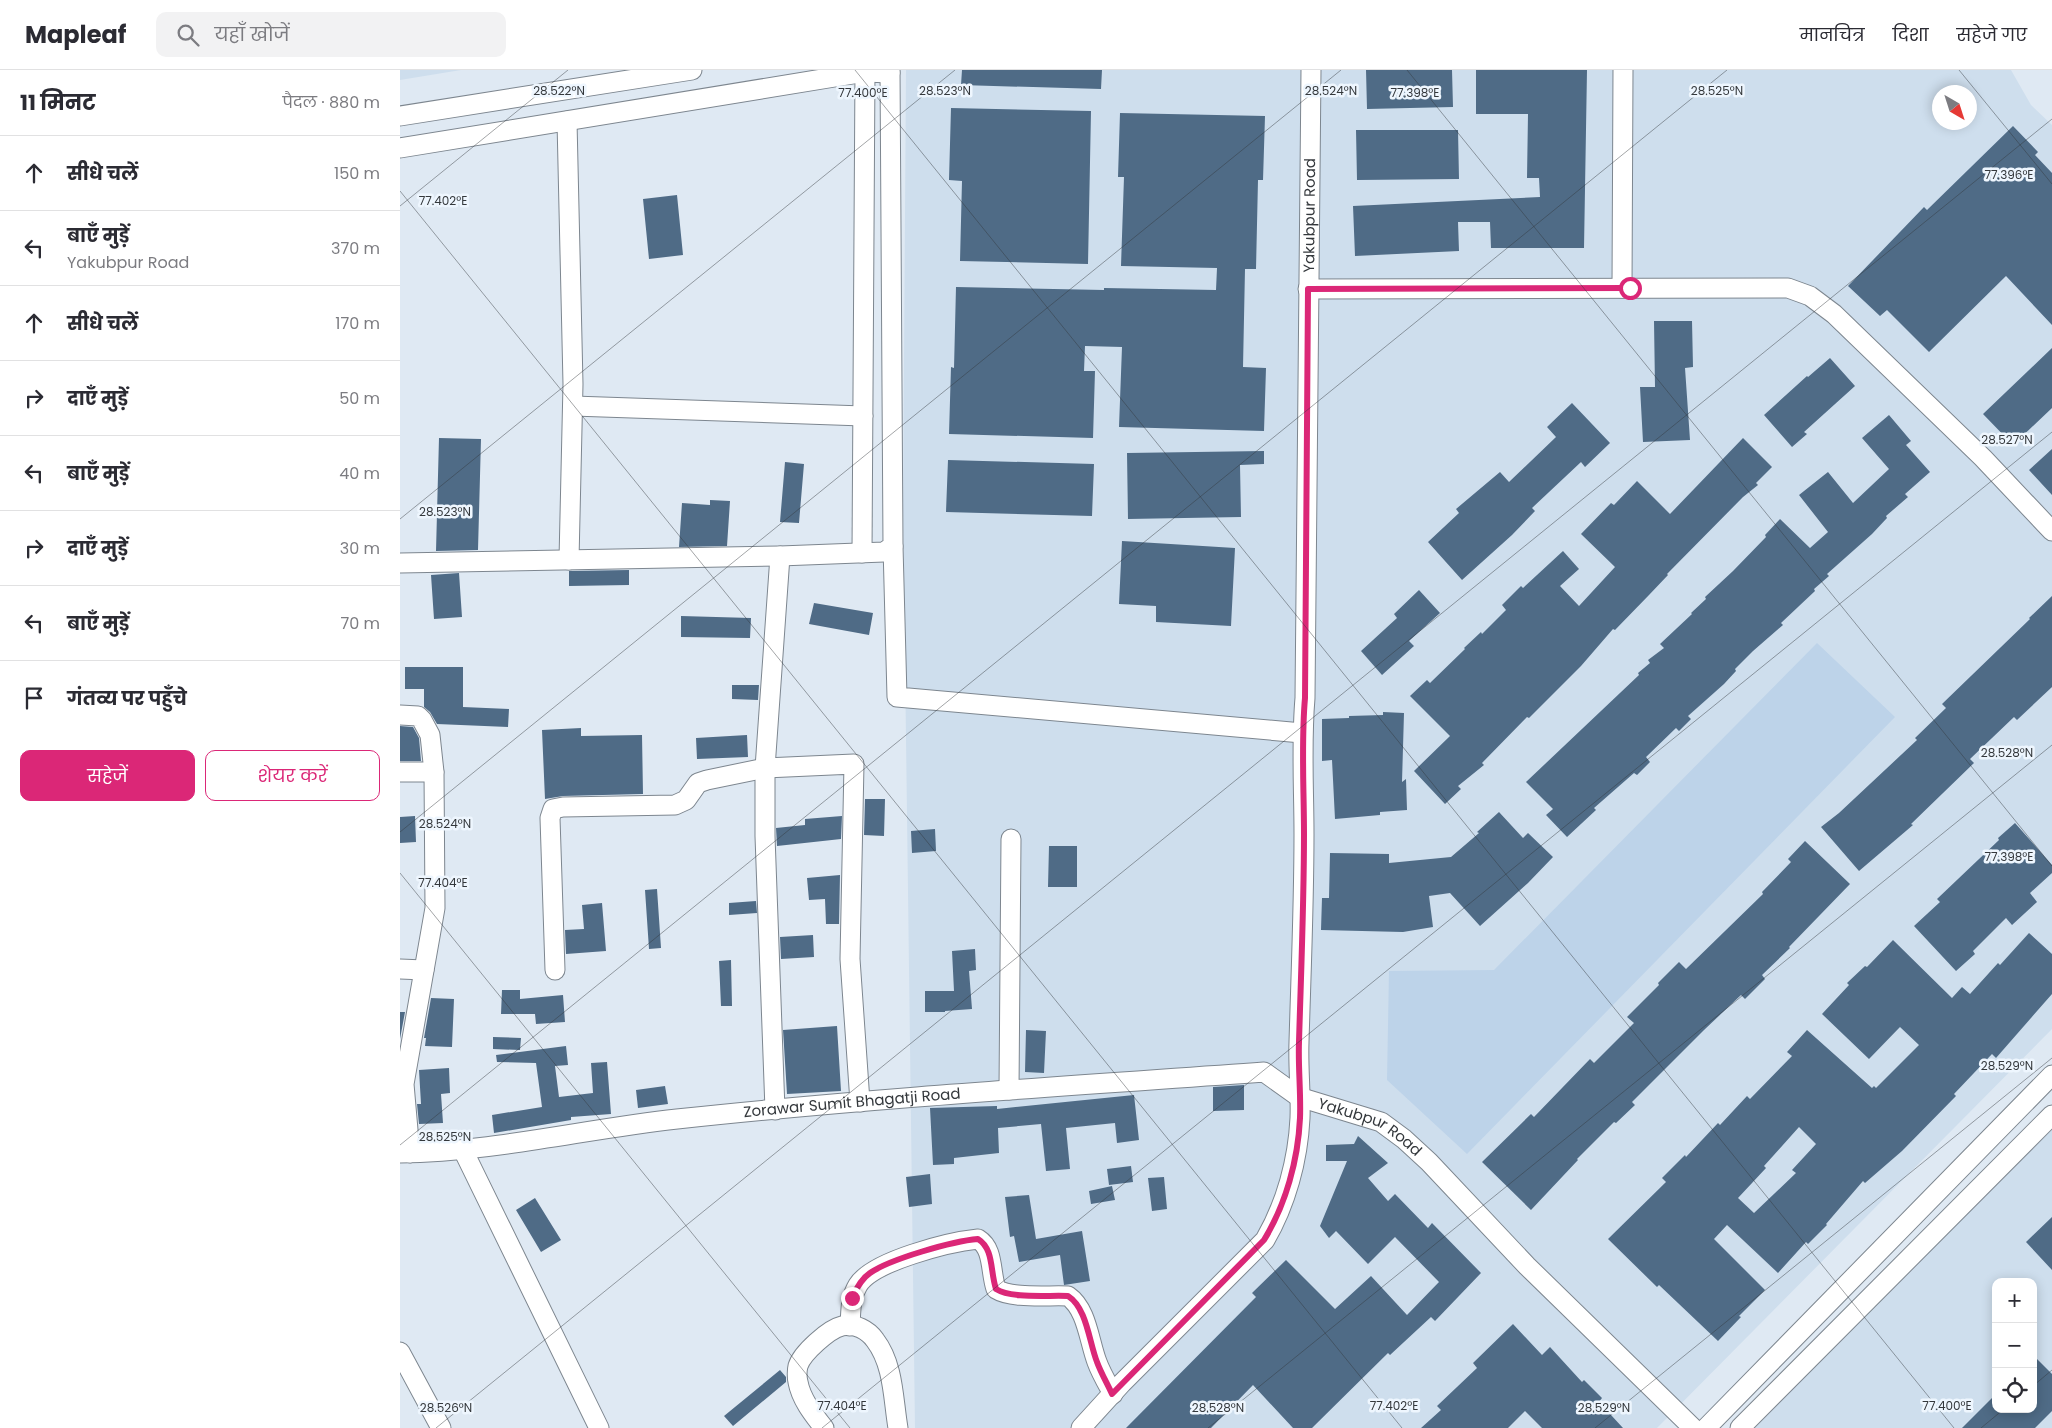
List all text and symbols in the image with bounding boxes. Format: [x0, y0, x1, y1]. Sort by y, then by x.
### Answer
search box [156, 12, 506, 57]
text: Mapleaf [25, 18, 126, 51]
icon: search [174, 21, 202, 49]
text: यहाँ खोजें [214, 21, 290, 48]
text: मानचित्र [1800, 22, 1864, 47]
text: दिशा [1892, 22, 1929, 47]
text: सहेजे गए [1957, 22, 2027, 47]
text: 28.522°N [533, 82, 585, 99]
text: 28.523°N [919, 82, 971, 99]
text: 28.524°N [1305, 82, 1357, 99]
text: 28.525°N [1691, 82, 1743, 99]
text: 77.400°E [838, 84, 888, 101]
text: 77.398°E [1391, 84, 1439, 101]
north arrow [1932, 85, 1977, 130]
text: 11 मिनट [20, 88, 96, 117]
text: पैदल · 880 m [282, 91, 380, 114]
street label: Yakubpur Road [1298, 158, 1320, 273]
icon: ahead [20, 159, 48, 187]
text: सीधे चलें [67, 160, 138, 187]
text: 150 m [334, 162, 380, 185]
text: 77.396°E [1985, 166, 2033, 183]
text: 77.402°E [419, 192, 467, 209]
text: बाएँ मुड़ें [67, 222, 129, 249]
icon: left [20, 234, 48, 262]
text: 370 m [331, 237, 380, 260]
text: Yakubpur Road [67, 251, 189, 274]
route start [1619, 277, 1642, 300]
icon: ahead [20, 309, 48, 337]
text: सीधे चलें [67, 310, 138, 337]
text: 170 m [335, 312, 380, 335]
icon: right [20, 384, 48, 412]
text: दाएँ मुड़ें [67, 385, 128, 412]
text: 50 m [339, 387, 380, 410]
text: 28.527°N [1981, 431, 2033, 448]
icon: left [20, 459, 48, 487]
text: बाएँ मुड़ें [67, 460, 129, 487]
text: 40 m [339, 462, 380, 485]
text: 28.523°N [419, 503, 471, 520]
icon: right [20, 534, 48, 562]
text: दाएँ मुड़ें [67, 535, 128, 562]
text: 30 m [340, 537, 380, 560]
icon: left [20, 609, 48, 637]
text: बाएँ मुड़ें [67, 610, 129, 637]
text: 70 m [340, 612, 380, 635]
icon: arrive [20, 684, 48, 712]
text: गंतव्य पर पहुँचे [67, 685, 187, 712]
text: 28.528°N [1981, 744, 2033, 761]
button: सहेजें [20, 750, 195, 801]
button: शेयर करें [205, 750, 380, 801]
text: 28.524°N [419, 815, 471, 832]
text: 77.398°E [1985, 848, 2033, 865]
text: 77.404°E [418, 874, 468, 891]
text: 28.529°N [1981, 1057, 2033, 1074]
street label: Zorawar Sumit Bhagatji Road [742, 1083, 961, 1122]
street label: Yakubpur Road [1316, 1092, 1427, 1160]
text: 28.525°N [419, 1128, 471, 1145]
map controls [1992, 1278, 2037, 1413]
button: + [1992, 1278, 2037, 1323]
route end [841, 1287, 864, 1310]
button: − [1992, 1323, 2037, 1368]
button: locate [1992, 1368, 2037, 1413]
text: 77.404°E [817, 1397, 867, 1414]
text: 77.402°E [1370, 1397, 1418, 1414]
text: 77.400°E [1922, 1397, 1972, 1414]
text: 28.526°N [420, 1399, 472, 1416]
text: 28.528°N [1192, 1399, 1244, 1416]
text: 28.529°N [1578, 1399, 1630, 1416]

